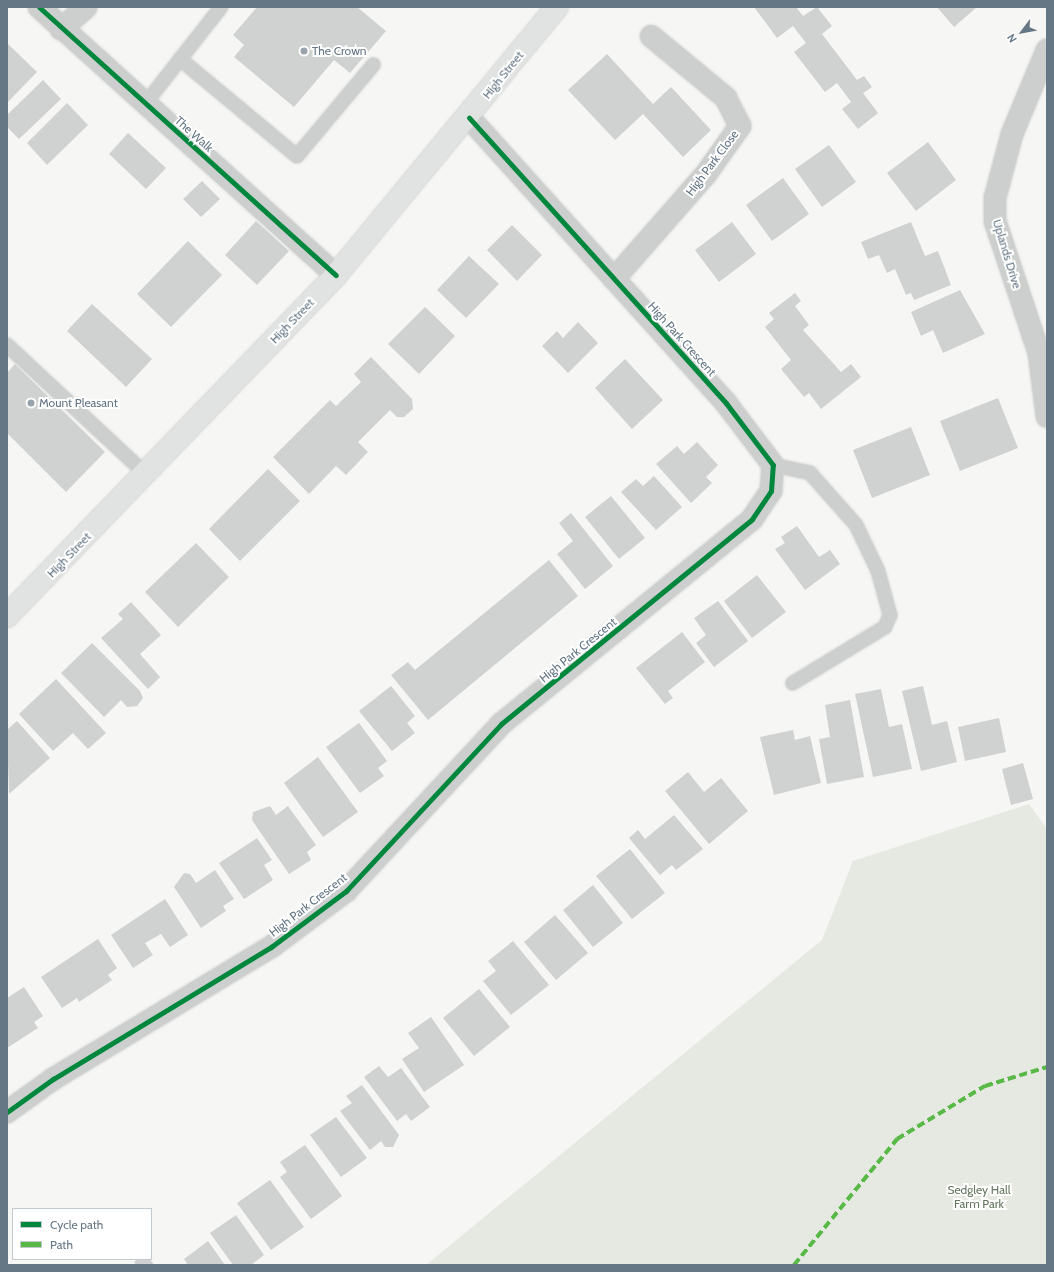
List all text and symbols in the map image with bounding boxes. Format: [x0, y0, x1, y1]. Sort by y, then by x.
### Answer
north arrow [1002, 12, 1042, 52]
text: N [1004, 31, 1020, 45]
place label: The Crown [312, 44, 367, 58]
marker: The Crown [299, 46, 309, 56]
street label: High Street [479, 48, 527, 102]
street label: The Walk [172, 113, 216, 155]
street label: High Park Close [683, 127, 741, 199]
street label: Uplands Drive [990, 218, 1024, 290]
street label: High Street [267, 296, 317, 346]
street label: High Park Crescent [645, 299, 719, 379]
place label: Mount Pleasant [39, 396, 118, 410]
marker: Mount Pleasant [26, 398, 36, 408]
street label: High Street [44, 530, 94, 580]
street label: High Park Crescent [537, 615, 619, 685]
street label: High Park Crescent [266, 870, 350, 940]
park label: Sedgley Hall Farm Park [947, 1183, 1011, 1211]
legend [12, 1208, 152, 1260]
text: Cycle path [50, 1217, 103, 1232]
text: Path [50, 1237, 73, 1252]

